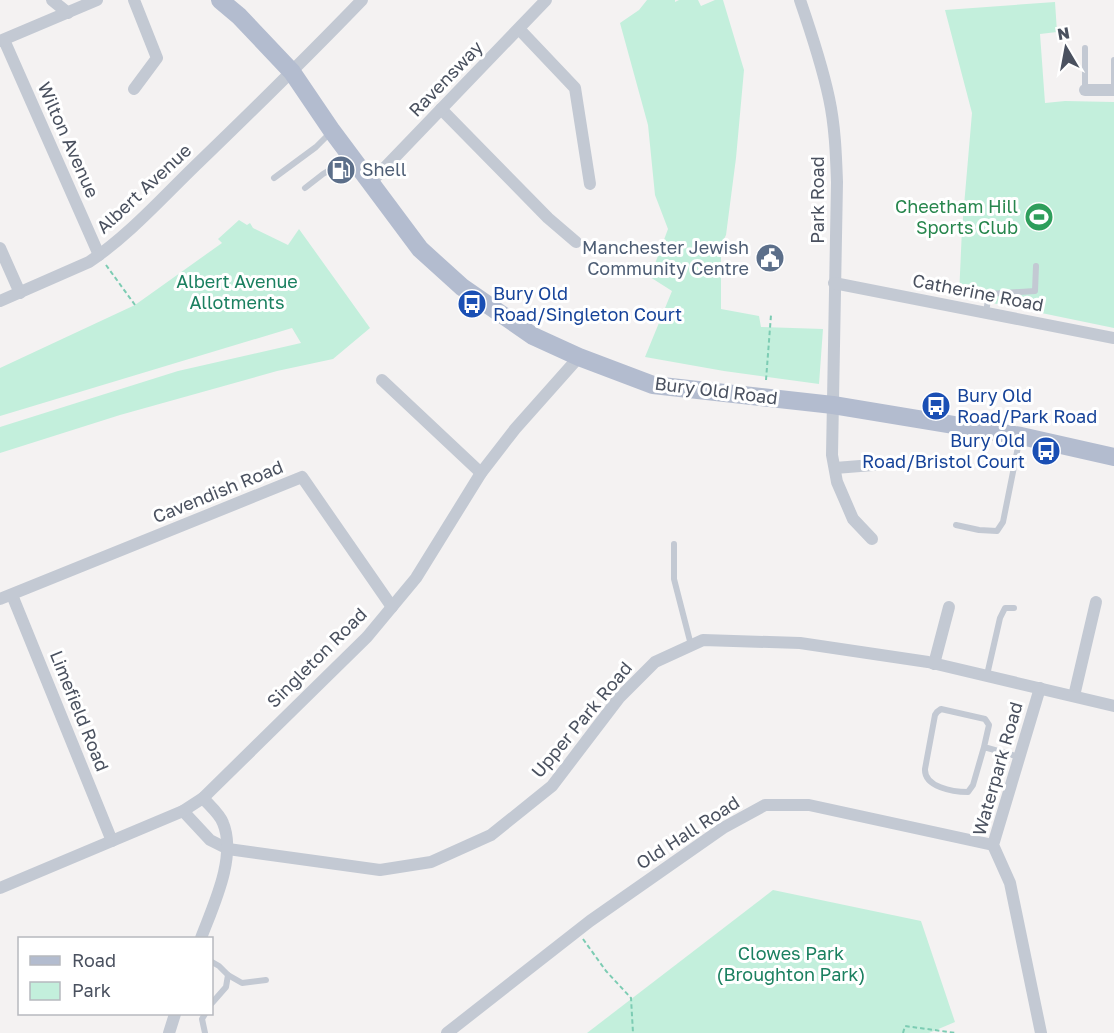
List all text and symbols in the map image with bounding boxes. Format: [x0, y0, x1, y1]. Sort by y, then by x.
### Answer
north arrow [1036, 18, 1096, 78]
text: N [1056, 22, 1071, 44]
street label: Ravensway [404, 36, 487, 121]
street label: Wilton Avenue [34, 78, 104, 201]
street label: Albert Avenue [91, 139, 195, 238]
fuel station icon: Shell [325, 154, 357, 186]
street label: Park Road [806, 156, 828, 244]
place label: Shell [362, 158, 407, 180]
place label: Cheetham Hill Sports Club [895, 195, 1018, 238]
sports icon: Cheetham Hill Sports Club [1023, 201, 1055, 233]
place label: Manchester Jewish Community Centre [582, 236, 749, 279]
public building icon: Manchester Jewish Community Centre [754, 242, 786, 274]
street label: Catherine Road [911, 269, 1046, 315]
park label: Albert Avenue Allotments [176, 270, 298, 313]
place label: Bury Old Road/Singleton Court [493, 282, 682, 325]
bus stop icon: Bury Old Road/Singleton Court [456, 288, 488, 320]
street label: Bury Old Road [653, 372, 779, 408]
place label: Bury Old Road/Park Road [957, 384, 1097, 427]
bus stop icon: Bury Old Road/Park Road [920, 390, 952, 422]
place label: Bury Old Road/Bristol Court [862, 429, 1025, 472]
bus stop icon: Bury Old Road/Bristol Court [1030, 435, 1062, 467]
street label: Cavendish Road [149, 455, 286, 527]
street label: Singleton Road [262, 603, 371, 712]
street label: Limefield Road [46, 647, 114, 774]
street label: Upper Park Road [526, 657, 636, 782]
street label: Waterpark Road [967, 699, 1027, 838]
street label: Old Hall Road [632, 791, 743, 874]
legend [18, 937, 213, 1015]
park label: Clowes Park (Broughton Park) [717, 942, 865, 985]
text: Road [72, 949, 116, 971]
text: Park [72, 979, 111, 1001]

